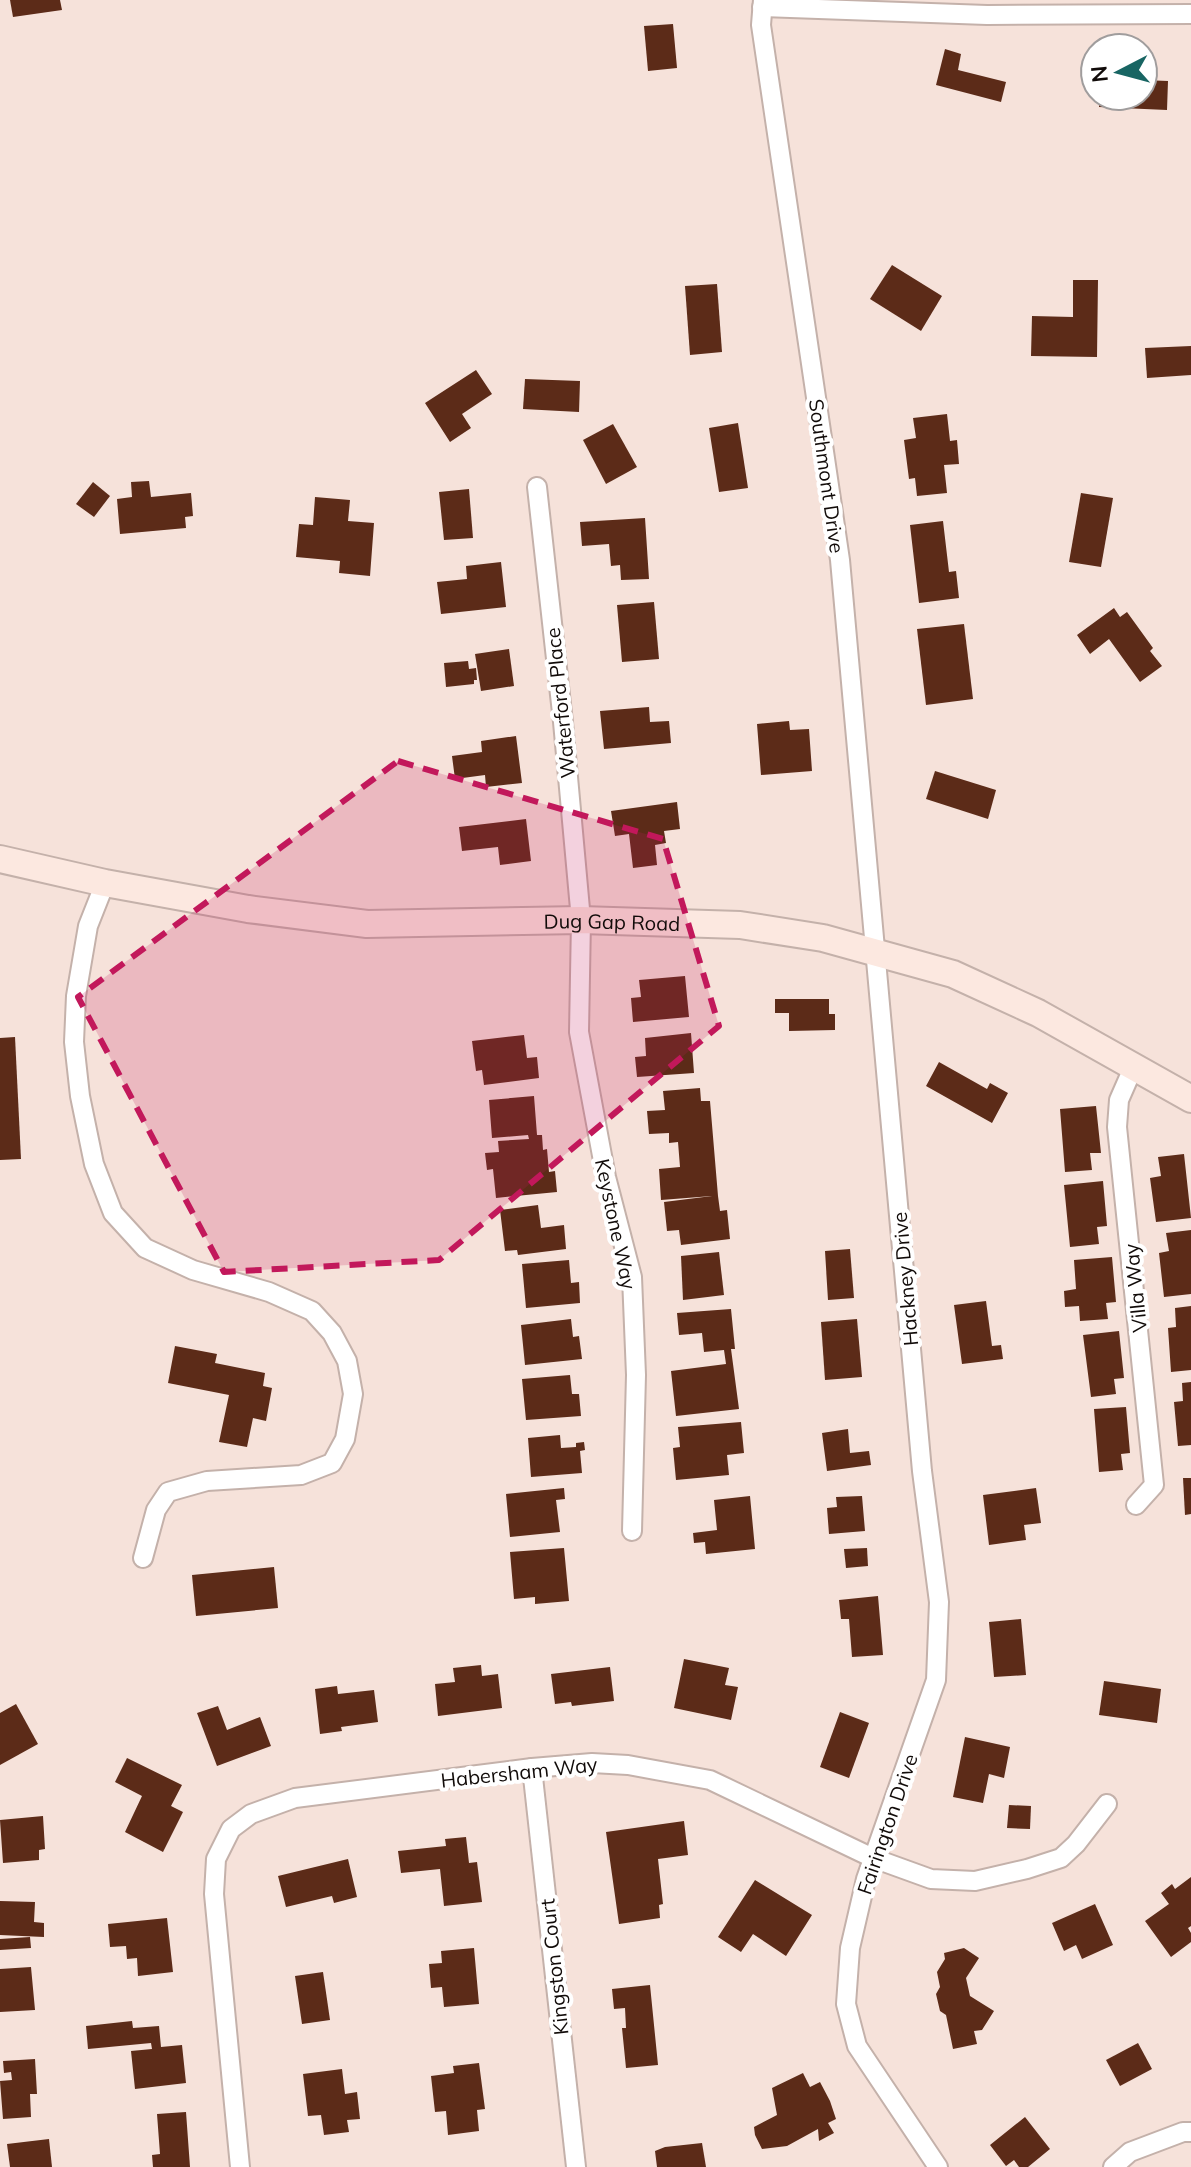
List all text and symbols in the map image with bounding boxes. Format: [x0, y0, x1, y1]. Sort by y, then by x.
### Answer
north arrow [1079, 32, 1159, 112]
text: N [1084, 64, 1114, 84]
street label: Southmont Drive [804, 397, 850, 555]
street label: Waterford Place [540, 626, 580, 780]
street label: Dug Gap Road [543, 907, 681, 936]
street label: Keystone Way [590, 1156, 642, 1292]
street label: Hackney Drive [887, 1211, 923, 1347]
street label: Villa Way [1118, 1242, 1152, 1334]
street label: Fairington Drive [851, 1750, 923, 1898]
street label: Habersham Way [439, 1751, 599, 1793]
street label: Kingston Court [534, 1898, 574, 2036]

